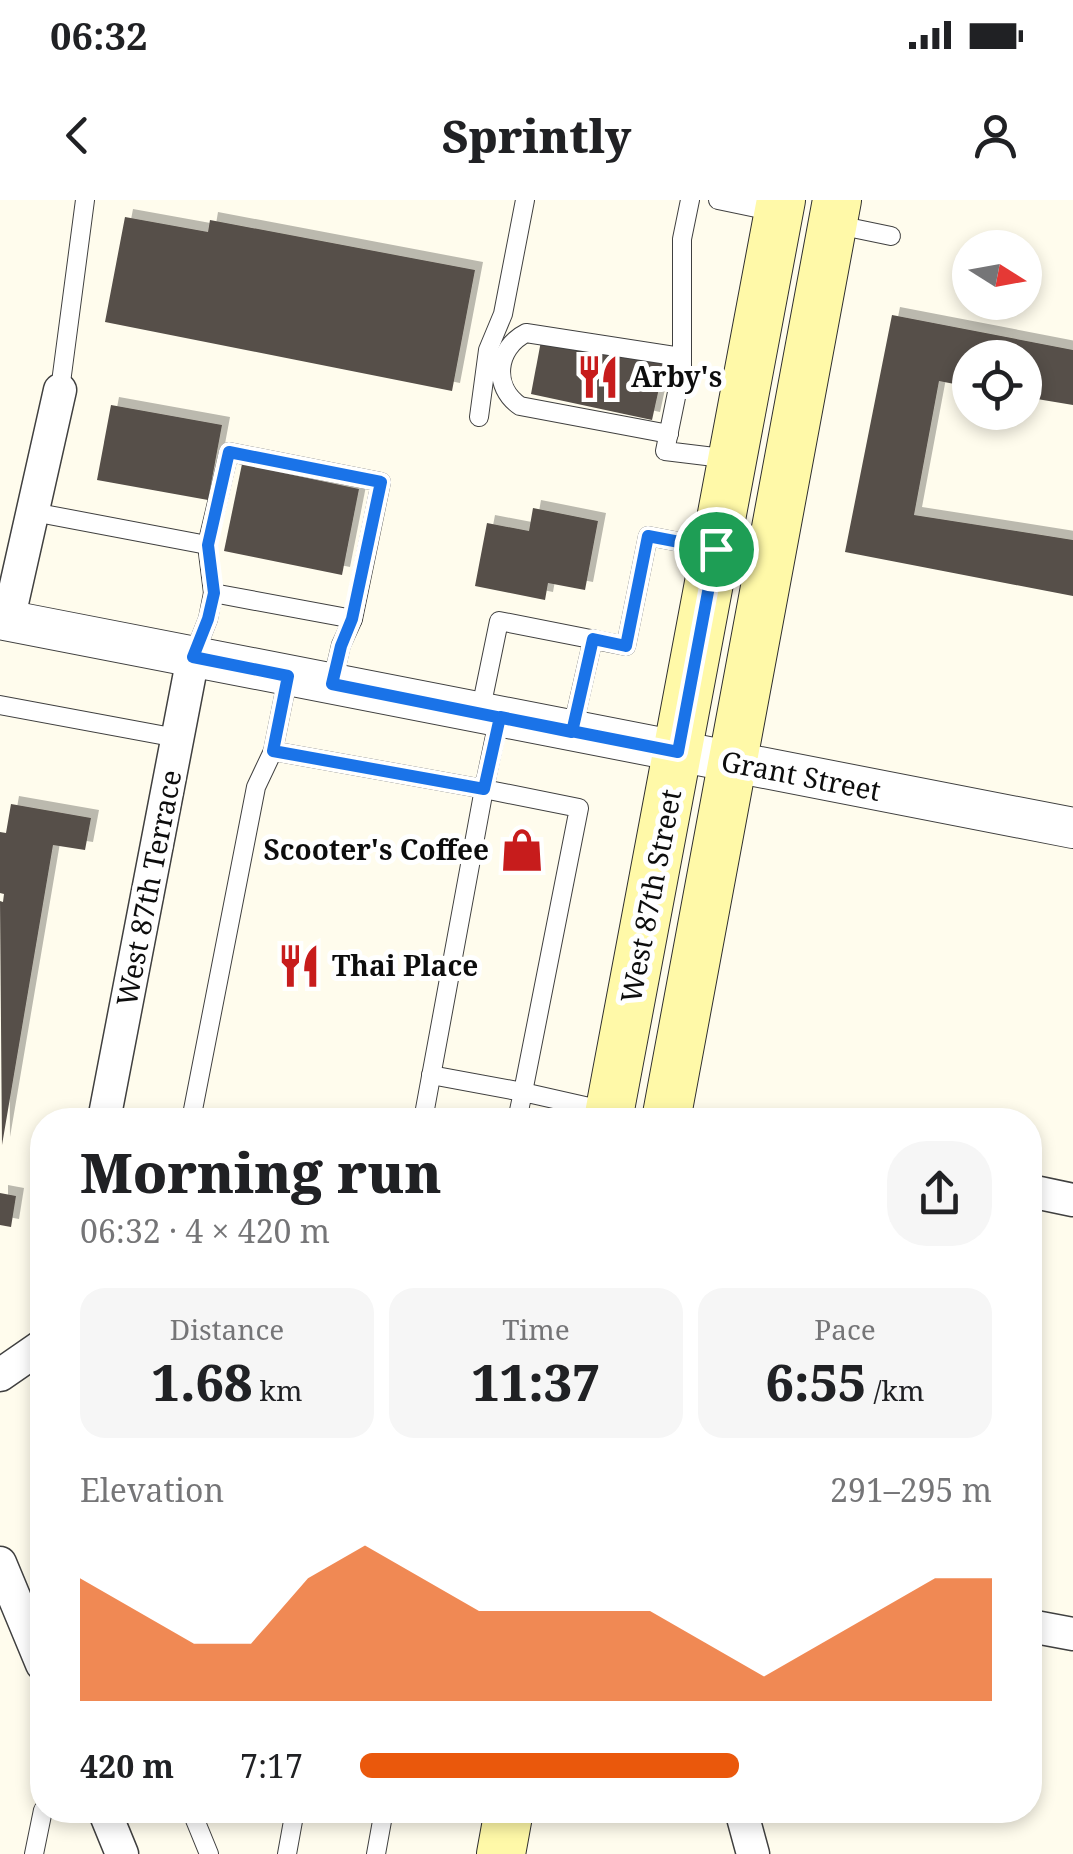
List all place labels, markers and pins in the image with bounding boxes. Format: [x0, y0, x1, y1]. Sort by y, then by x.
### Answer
restaurant icon: Arby's [574, 353, 622, 401]
place label: Arby's [631, 357, 722, 395]
pin [674, 507, 759, 592]
shop icon: Scooter's Coffee [498, 826, 546, 874]
place label: Scooter's Coffee [263, 830, 489, 868]
restaurant icon: Thai Place [275, 942, 323, 990]
place label: Thai Place [332, 946, 478, 984]

